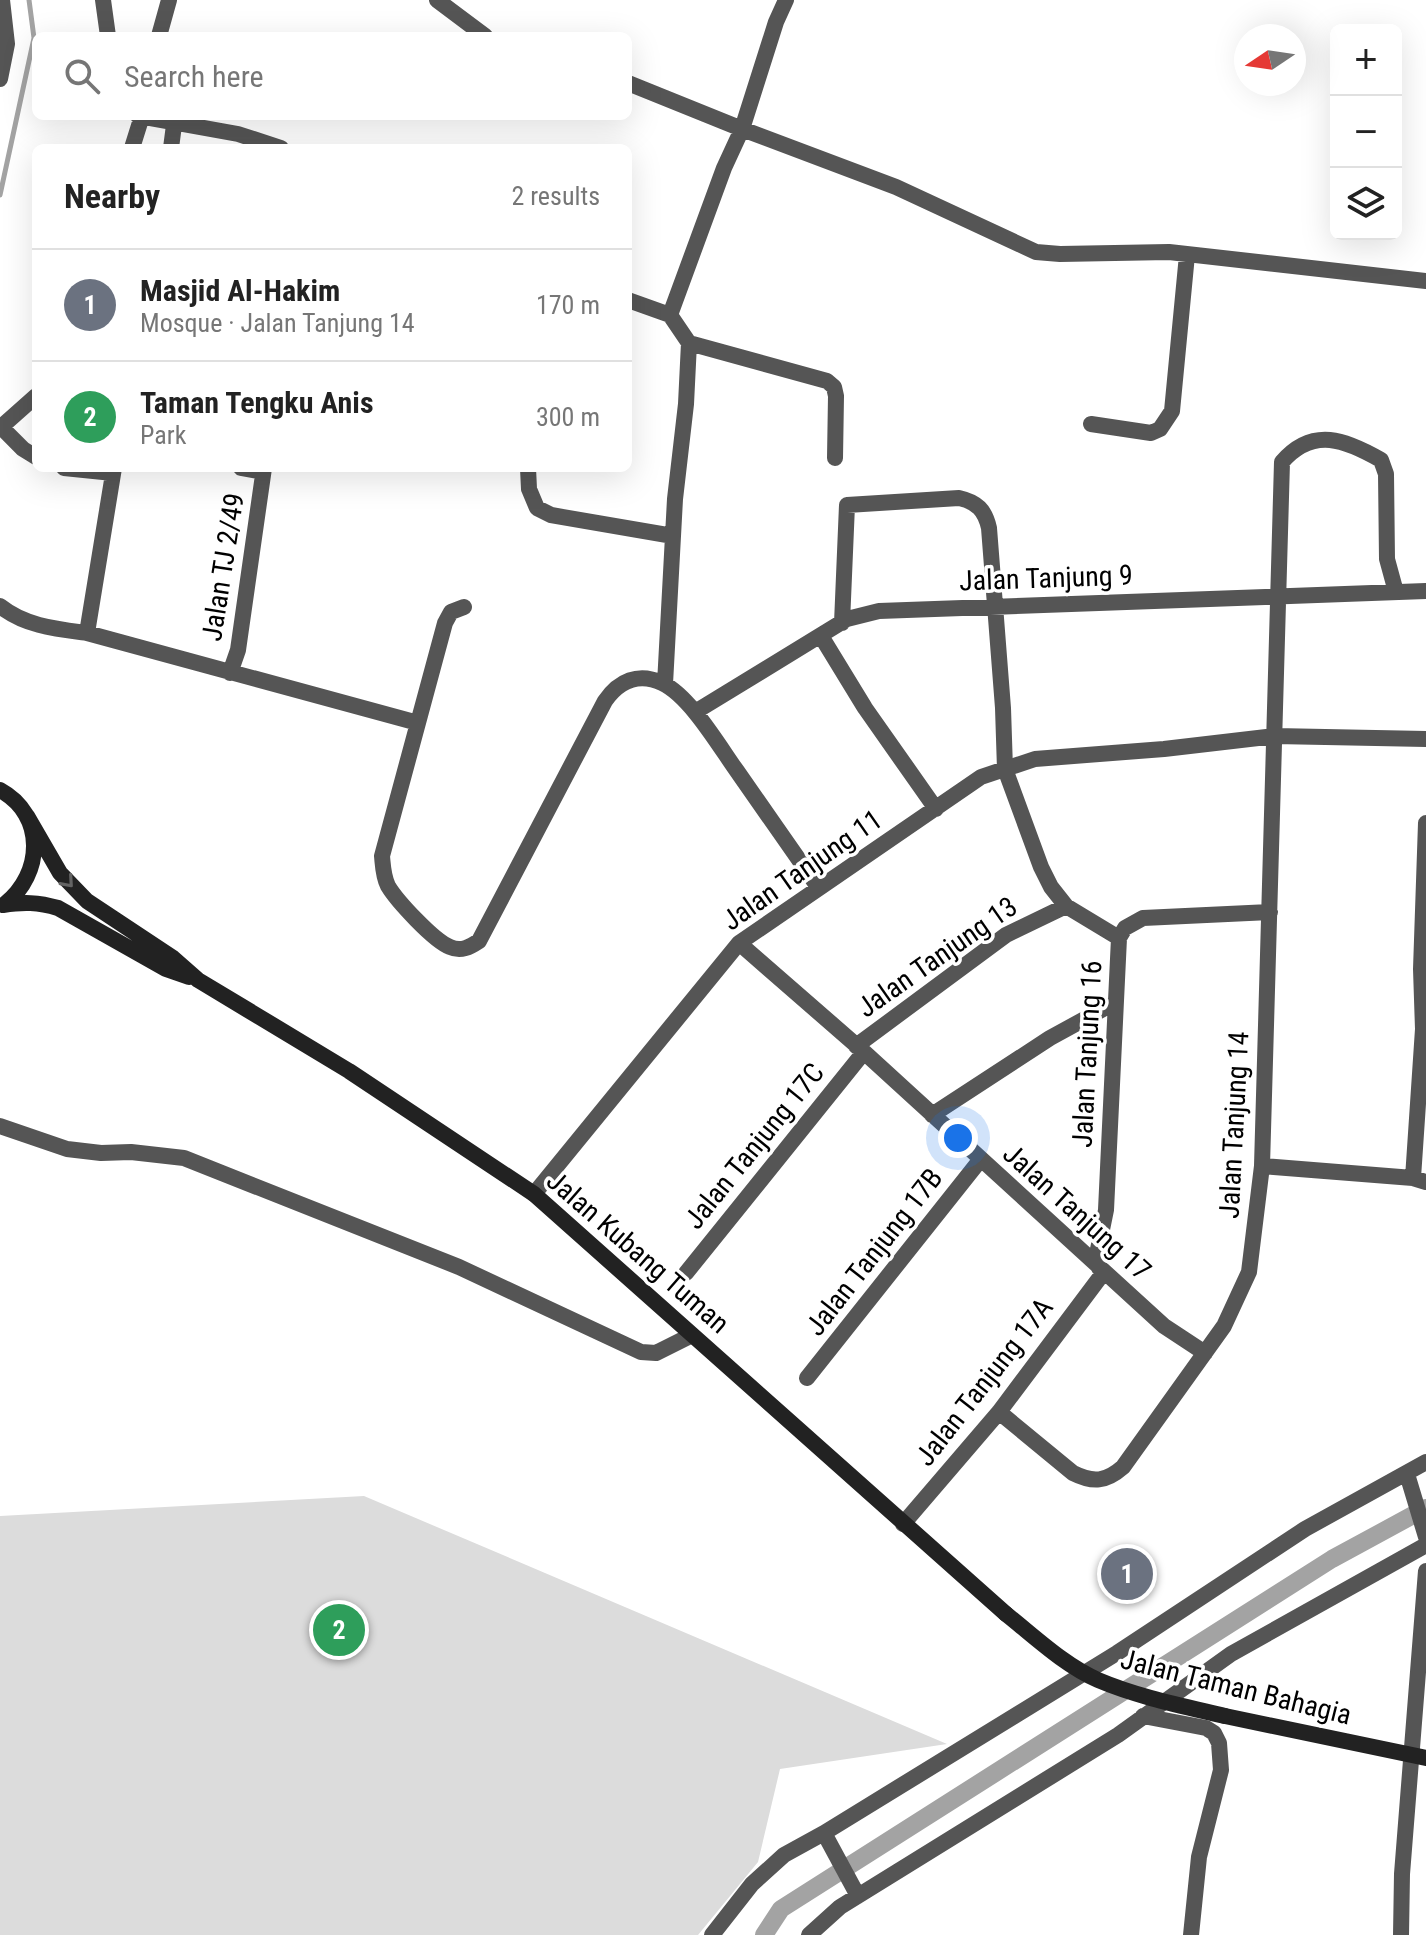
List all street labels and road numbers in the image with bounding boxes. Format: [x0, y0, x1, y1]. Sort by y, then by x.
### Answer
street label: Jalan TJ 2/49 [195, 491, 251, 643]
street label: Jalan Tanjung 9 [959, 558, 1133, 598]
street label: Jalan Tanjung 11 [716, 803, 888, 937]
street label: Jalan Tanjung 13 [851, 890, 1023, 1024]
street label: Jalan Tanjung 16 [1066, 960, 1108, 1148]
street label: Jalan Tanjung 14 [1213, 1031, 1255, 1219]
street label: Jalan Tanjung 17C [677, 1057, 831, 1235]
street label: Jalan Tanjung 17 [996, 1137, 1158, 1287]
street label: Jalan Tanjung 17B [799, 1162, 949, 1342]
street label: Jalan Kubang Tuman [540, 1164, 736, 1340]
street label: Jalan Tanjung 17A [908, 1292, 1060, 1472]
street label: Jalan Taman Bahagia [1117, 1642, 1355, 1732]

